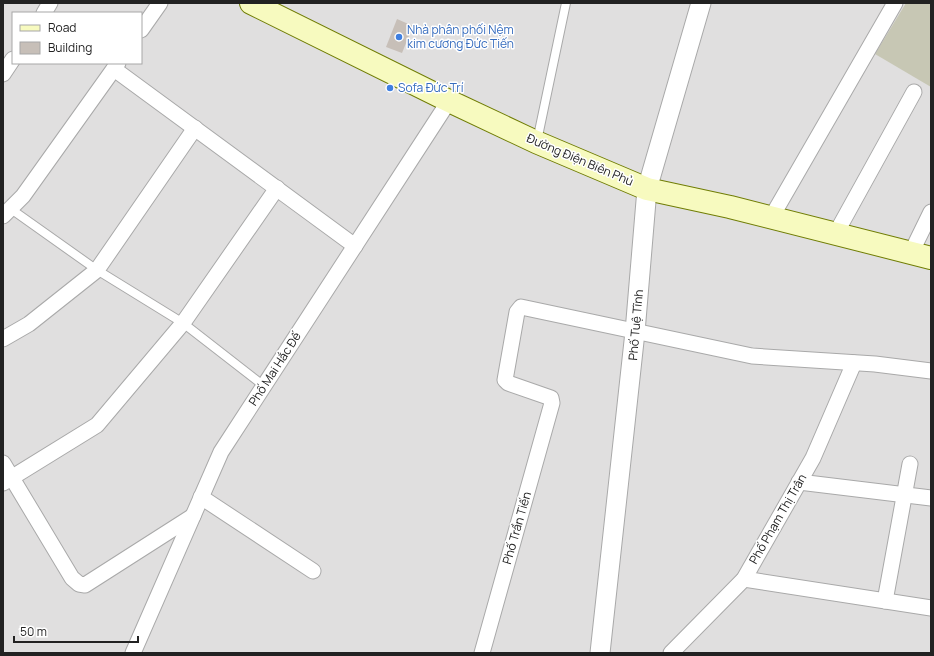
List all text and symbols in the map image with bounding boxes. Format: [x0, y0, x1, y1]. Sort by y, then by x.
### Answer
legend [12, 12, 142, 64]
text: Road [48, 19, 76, 36]
place label: Nhà phân phối Nệm kim cương Đức Tiến [407, 21, 514, 52]
marker: Nhà phân phối Nệm kim cương Đức Tiến [394, 32, 404, 42]
text: Building [48, 39, 92, 56]
place label: Sofa Đức Trí [398, 79, 464, 96]
marker: Sofa Đức Trí [385, 83, 395, 93]
street label: Đường Điện Biên Phủ [524, 129, 636, 190]
street label: Phố Tuệ Tĩnh [624, 289, 647, 361]
street label: Phố Mai Hắc Đế [244, 329, 305, 409]
street label: Phố Phạm Thị Trân [745, 471, 810, 567]
street label: Phố Trần Tiến [498, 490, 535, 566]
scale bar [14, 618, 138, 644]
text: 50 m [20, 623, 47, 640]

